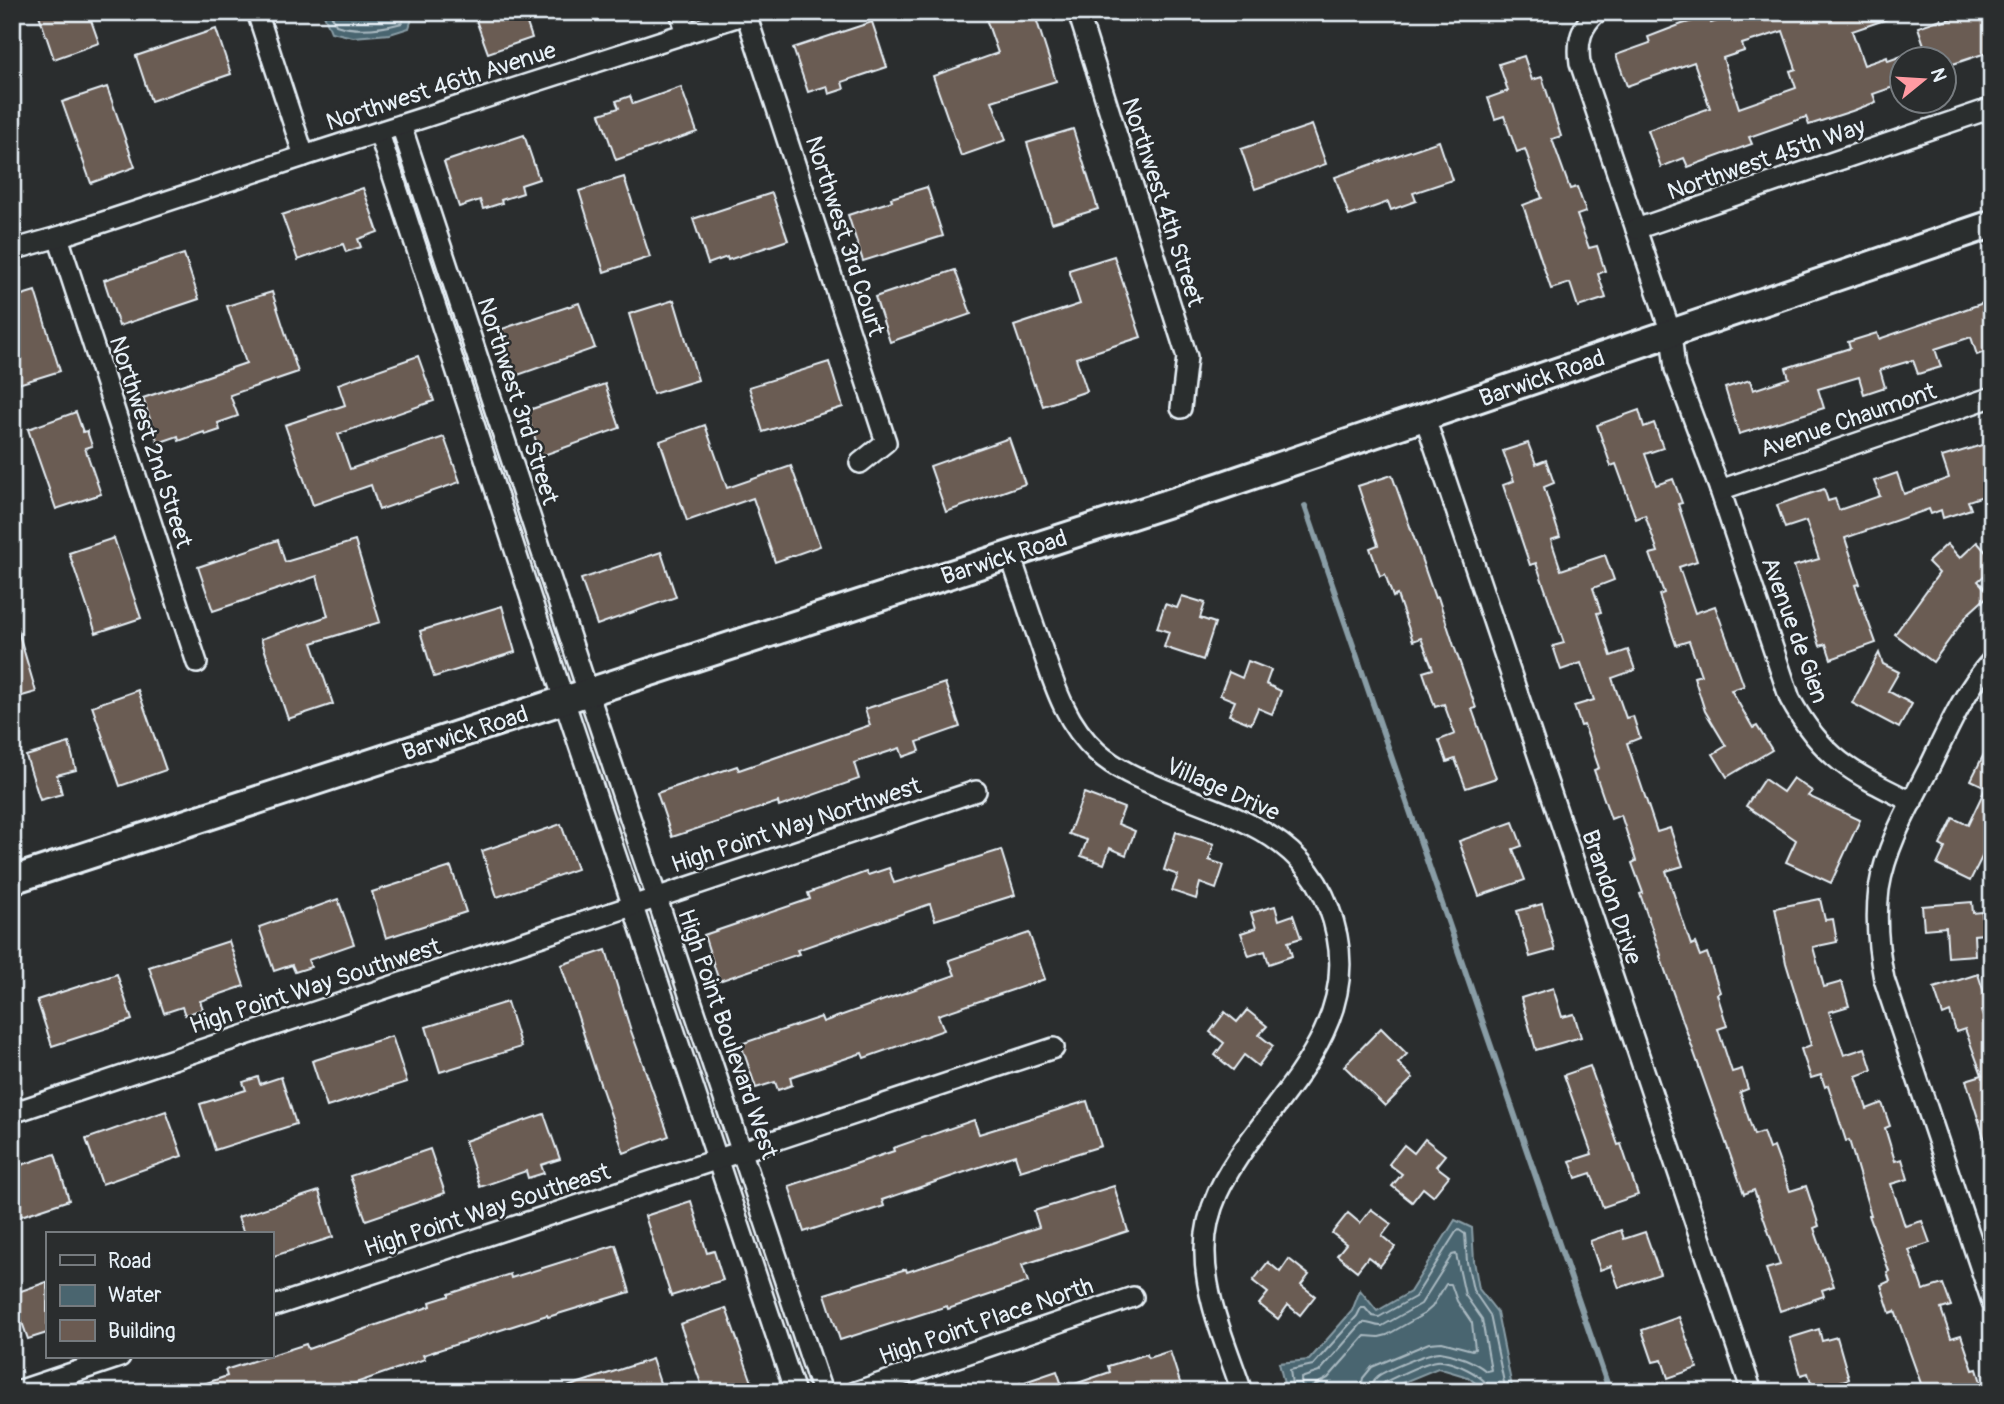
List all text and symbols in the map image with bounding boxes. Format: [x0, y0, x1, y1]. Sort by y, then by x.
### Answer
street label: Northwest 46th Avenue [323, 36, 560, 137]
north arrow [1888, 46, 1958, 116]
text: N [1925, 65, 1952, 85]
street label: Northwest 4th Street [1115, 94, 1210, 310]
street label: Northwest 45th Way [1663, 112, 1869, 207]
street label: Northwest 3rd Court [798, 132, 891, 340]
street label: Northwest 3rd Street [470, 294, 565, 509]
street label: Northwest 2nd Street [103, 332, 199, 552]
street label: Barwick Road [1476, 343, 1609, 413]
street label: Avenue Chaumont [1756, 377, 1940, 464]
street label: Barwick Road [937, 523, 1071, 591]
street label: Avenue de Gien [1755, 553, 1834, 707]
street label: Barwick Road [398, 699, 532, 767]
street label: Village Drive [1161, 751, 1284, 827]
street label: High Point Way Northwest [668, 771, 925, 880]
street label: Brandon Drive [1575, 826, 1648, 968]
street label: High Point Boulevard West [671, 905, 784, 1163]
street label: High Point Way Southwest [186, 932, 445, 1041]
street label: High Point Way Southeast [360, 1157, 614, 1264]
legend [46, 1232, 273, 1358]
text: Road [108, 1248, 152, 1275]
street label: High Point Place North [875, 1271, 1097, 1372]
text: Water [108, 1282, 162, 1309]
text: Building [108, 1318, 175, 1345]

